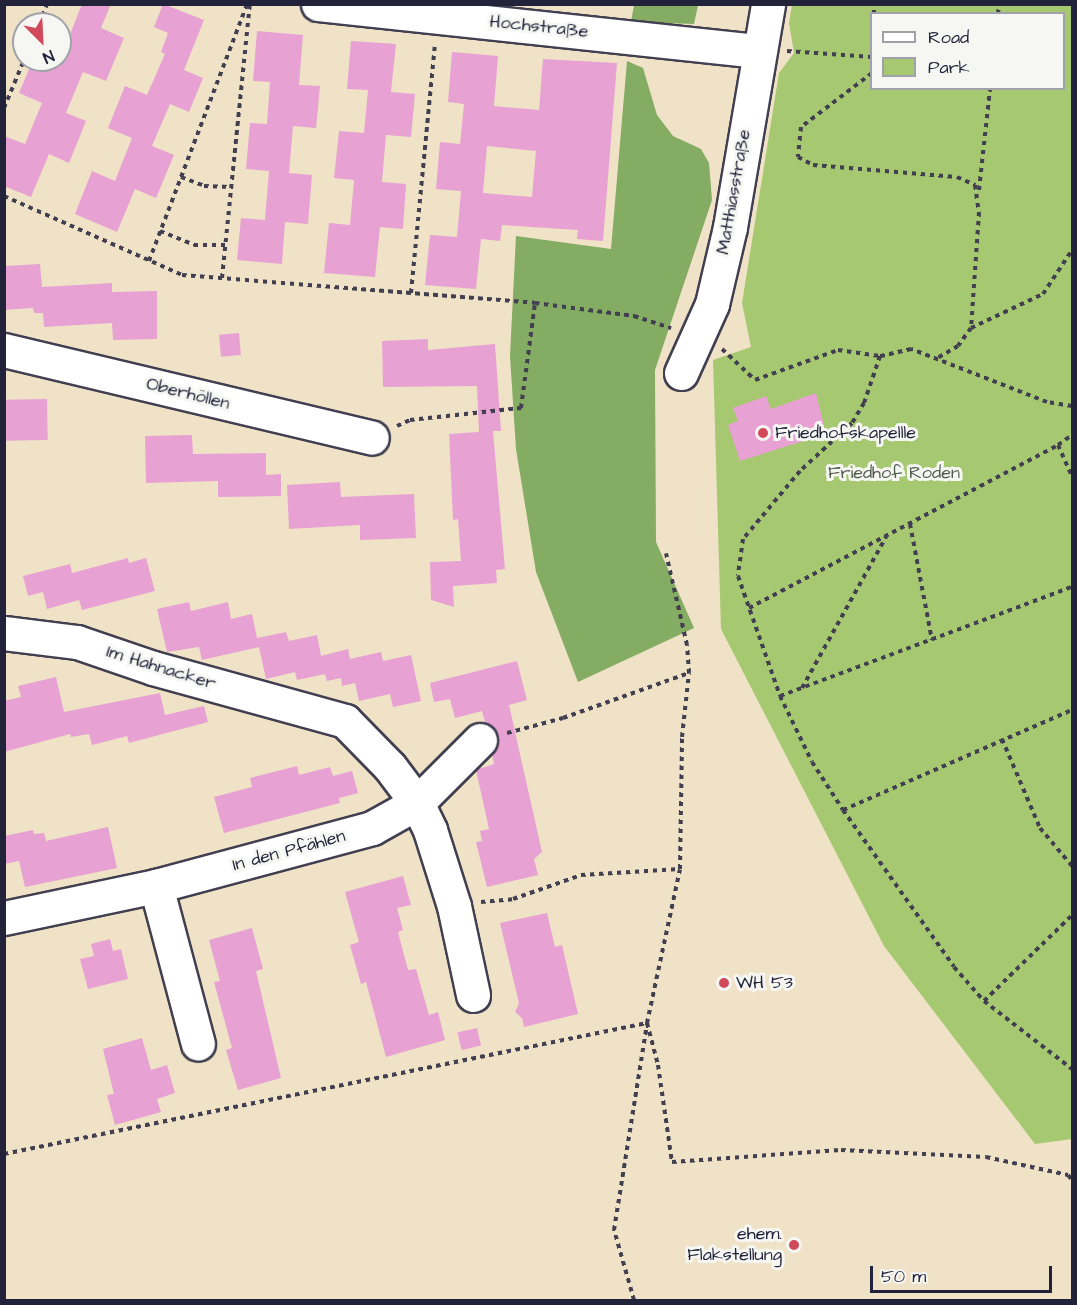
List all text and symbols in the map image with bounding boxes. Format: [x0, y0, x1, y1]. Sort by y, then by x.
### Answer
street label: Hochstraße [489, 11, 589, 43]
north arrow [12, 12, 72, 72]
legend [870, 12, 1065, 90]
text: Road [928, 25, 969, 50]
text: N [39, 45, 58, 69]
text: Park [928, 55, 970, 80]
street label: Matthiasstraße [712, 128, 756, 256]
street label: Oberhöllen [144, 373, 232, 415]
place label: Friedhofskapellle [775, 422, 916, 444]
marker: Friedhofskapellle [756, 426, 770, 440]
park label: Friedhof Roden [828, 462, 960, 484]
street label: Im Hahnacker [104, 641, 218, 695]
street label: In den Pfählen [230, 826, 348, 876]
place label: WH 53 [736, 972, 793, 994]
marker: WH 53 [717, 976, 731, 990]
place label: ehem. Flakstellung [687, 1224, 782, 1266]
marker: ehem. Flakstellung [787, 1238, 801, 1252]
scale bar [873, 1254, 1054, 1292]
text: 50 m [881, 1264, 926, 1289]

